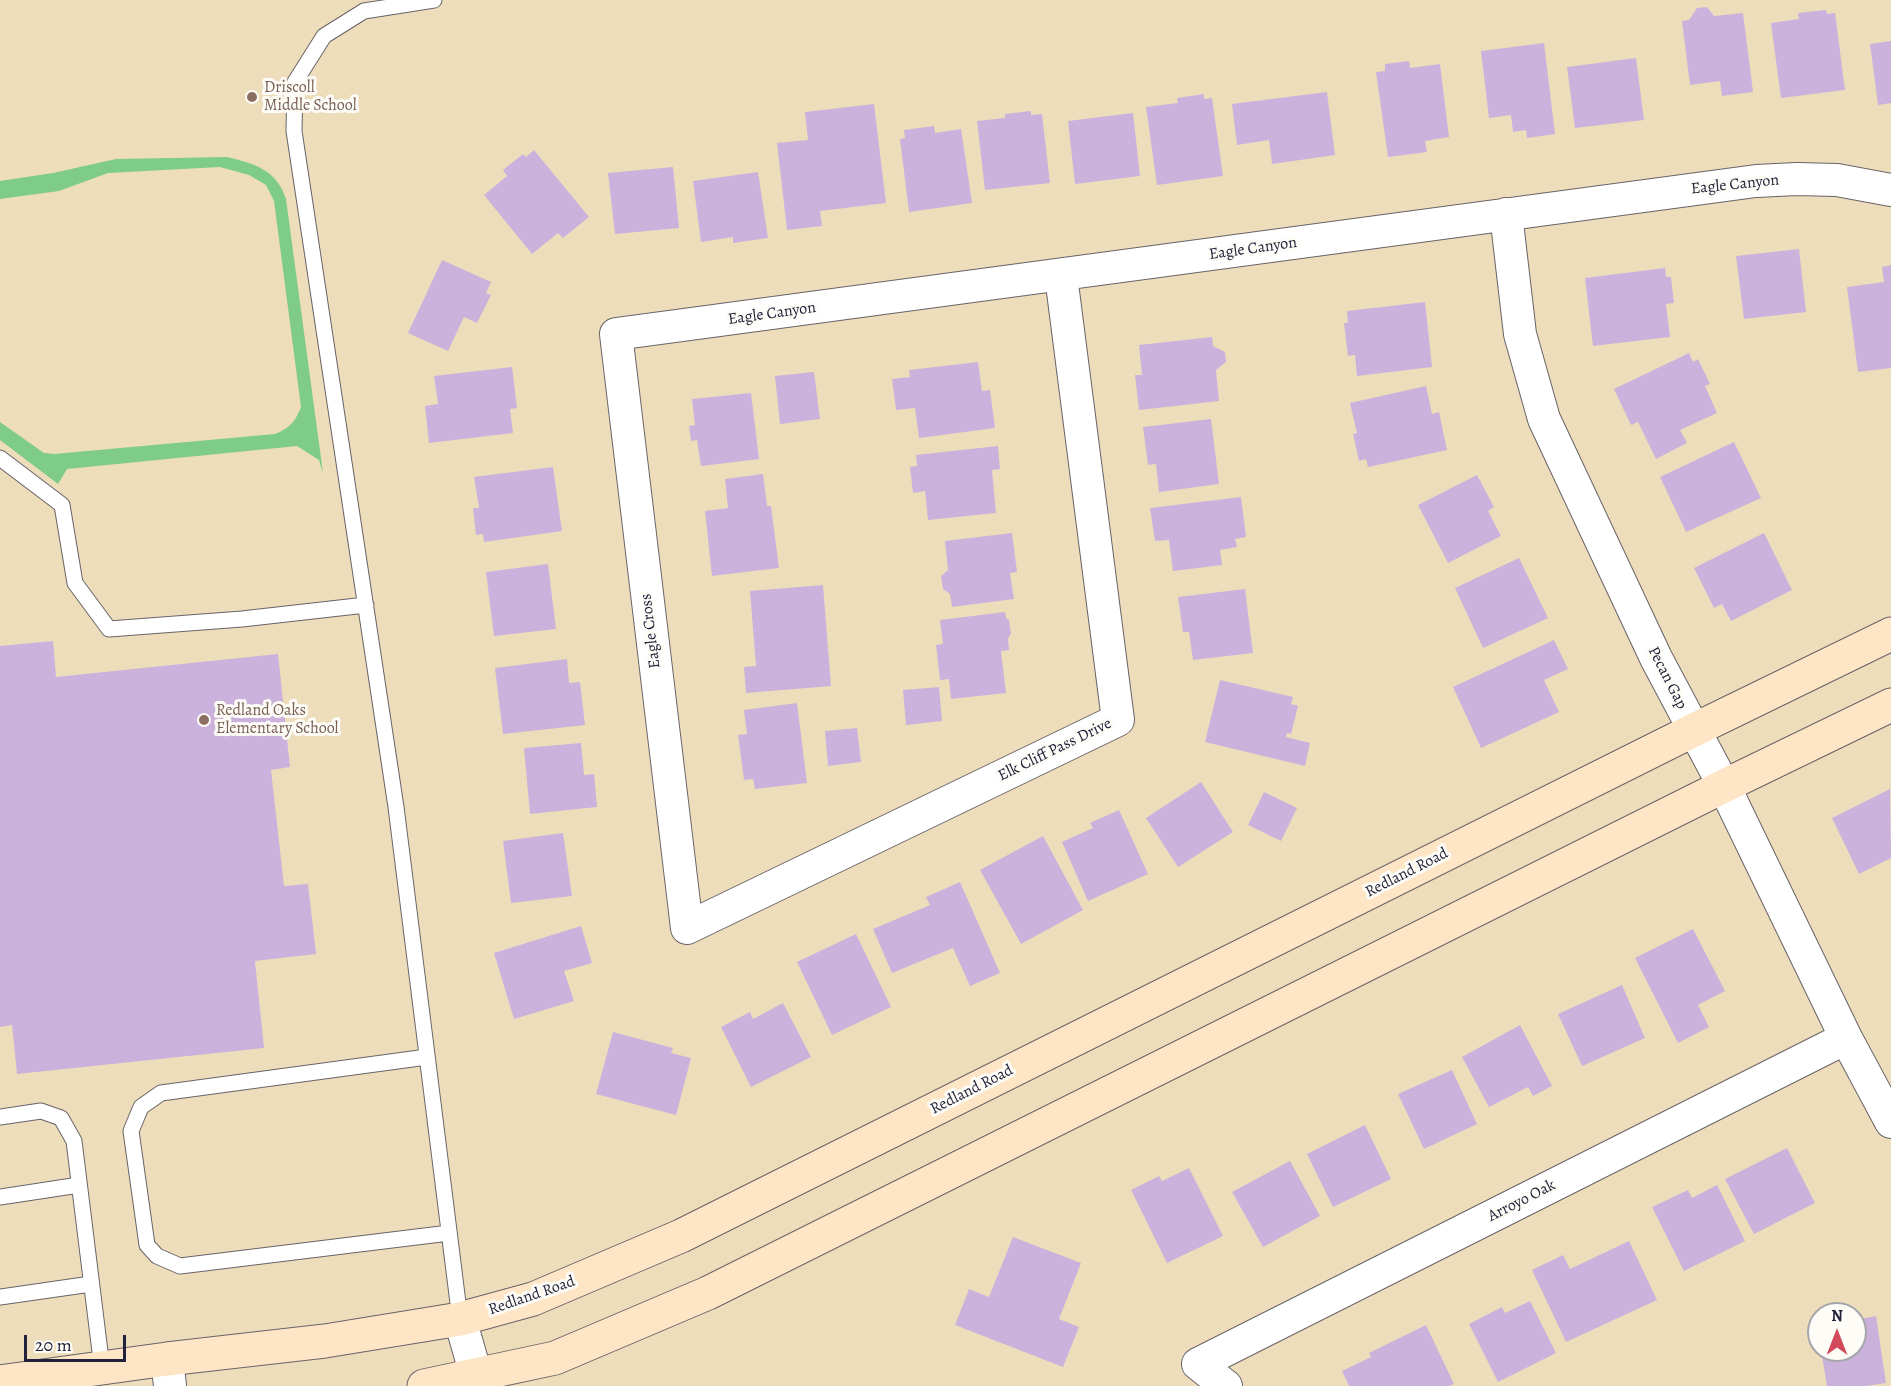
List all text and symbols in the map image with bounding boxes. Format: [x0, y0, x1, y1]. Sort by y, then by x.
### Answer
place label: Driscoll Middle School [264, 78, 357, 116]
marker: Driscoll Middle School [245, 90, 259, 104]
street label: Eagle Canyon [1690, 171, 1780, 199]
street label: Eagle Canyon [1208, 233, 1298, 265]
street label: Eagle Canyon [727, 298, 817, 330]
street label: Eagle Cross [637, 592, 665, 670]
street label: Pecan Gap [1643, 643, 1691, 713]
place label: Redland Oaks Elementary School [216, 701, 339, 739]
marker: Redland Oaks Elementary School [197, 713, 211, 727]
street label: Elk Cliff Pass Drive [995, 714, 1115, 786]
street label: Redland Road [1362, 844, 1452, 902]
street label: Redland Road [927, 1061, 1017, 1119]
street label: Arroyo Oak [1485, 1176, 1559, 1226]
street label: Redland Road [486, 1272, 578, 1320]
north arrow [1807, 1302, 1867, 1362]
text: N [1831, 1305, 1843, 1327]
scale bar [27, 1323, 129, 1361]
text: 20 m [35, 1333, 72, 1357]

